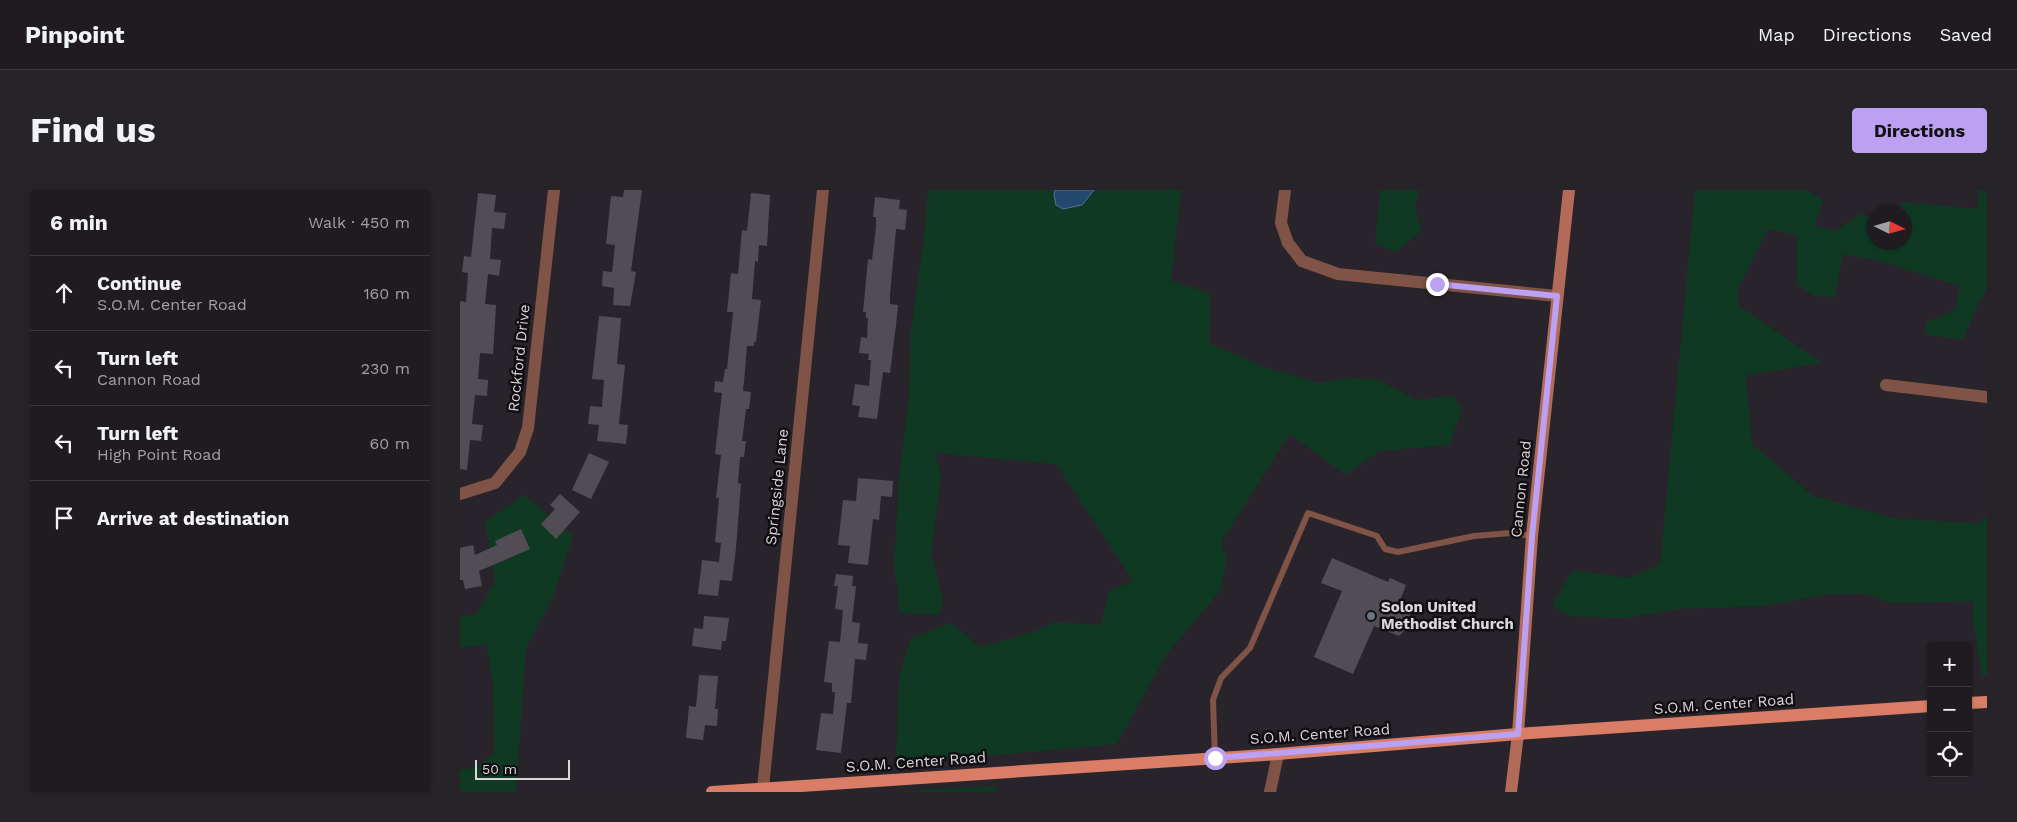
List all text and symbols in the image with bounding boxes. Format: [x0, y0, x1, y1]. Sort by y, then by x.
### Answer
text: Pinpoint [25, 21, 125, 49]
text: Map [1758, 24, 1795, 45]
text: Directions [1823, 24, 1912, 45]
text: Saved [1940, 24, 1992, 45]
button: Directions [1852, 108, 1987, 153]
text: Find us [30, 109, 156, 151]
north arrow [1867, 205, 1912, 250]
text: 6 min [50, 210, 108, 235]
text: Walk · 450 m [308, 213, 410, 232]
text: Continue [97, 272, 181, 295]
route end [1426, 273, 1449, 296]
icon: ahead [50, 279, 78, 307]
text: 160 m [363, 284, 410, 303]
text: S.O.M. Center Road [97, 295, 247, 314]
street label: Rockford Drive [504, 303, 534, 413]
text: Turn left [97, 347, 178, 370]
icon: left [50, 354, 78, 382]
text: 230 m [361, 359, 410, 378]
text: Cannon Road [97, 370, 201, 389]
text: Turn left [97, 422, 178, 445]
street label: Springside Lane [762, 428, 792, 546]
icon: left [50, 429, 78, 457]
text: 60 m [370, 434, 410, 453]
street label: Cannon Road [1507, 440, 1535, 538]
text: High Point Road [97, 445, 221, 464]
icon: arrive [50, 504, 78, 532]
text: Arrive at destination [97, 507, 289, 530]
place label: Solon United Methodist Church [1381, 598, 1514, 633]
marker: Solon United Methodist Church [1365, 610, 1377, 622]
map controls [1927, 642, 1972, 777]
button: + [1927, 642, 1972, 687]
button: − [1927, 687, 1972, 732]
street label: S.O.M. Center Road [1653, 690, 1795, 718]
street label: S.O.M. Center Road [1249, 720, 1391, 748]
button: locate [1927, 732, 1972, 777]
route start [1204, 747, 1227, 770]
street label: S.O.M. Center Road [845, 748, 987, 776]
scale bar [475, 757, 570, 780]
text: 50 m [482, 761, 517, 777]

